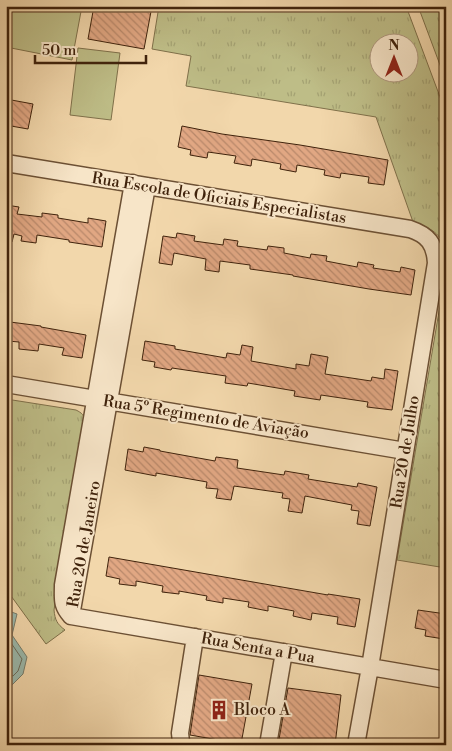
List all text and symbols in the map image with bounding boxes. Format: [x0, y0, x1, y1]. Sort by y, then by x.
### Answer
scale bar [35, 32, 146, 64]
north arrow [370, 32, 420, 82]
text: N [388, 37, 400, 55]
text: 50 m [42, 41, 76, 60]
street label: Rua Escola de Oficiais Especialistas [90, 168, 348, 228]
street label: Rua 5º Regimento de Aviação [102, 391, 310, 443]
street label: Rua 20 de Julho [386, 394, 424, 510]
street label: Rua 20 de Janeiro [63, 479, 105, 609]
street label: Rua Senta a Pua [199, 628, 317, 668]
building icon: Bloco A [208, 699, 230, 721]
place label: Bloco A [233, 700, 291, 720]

